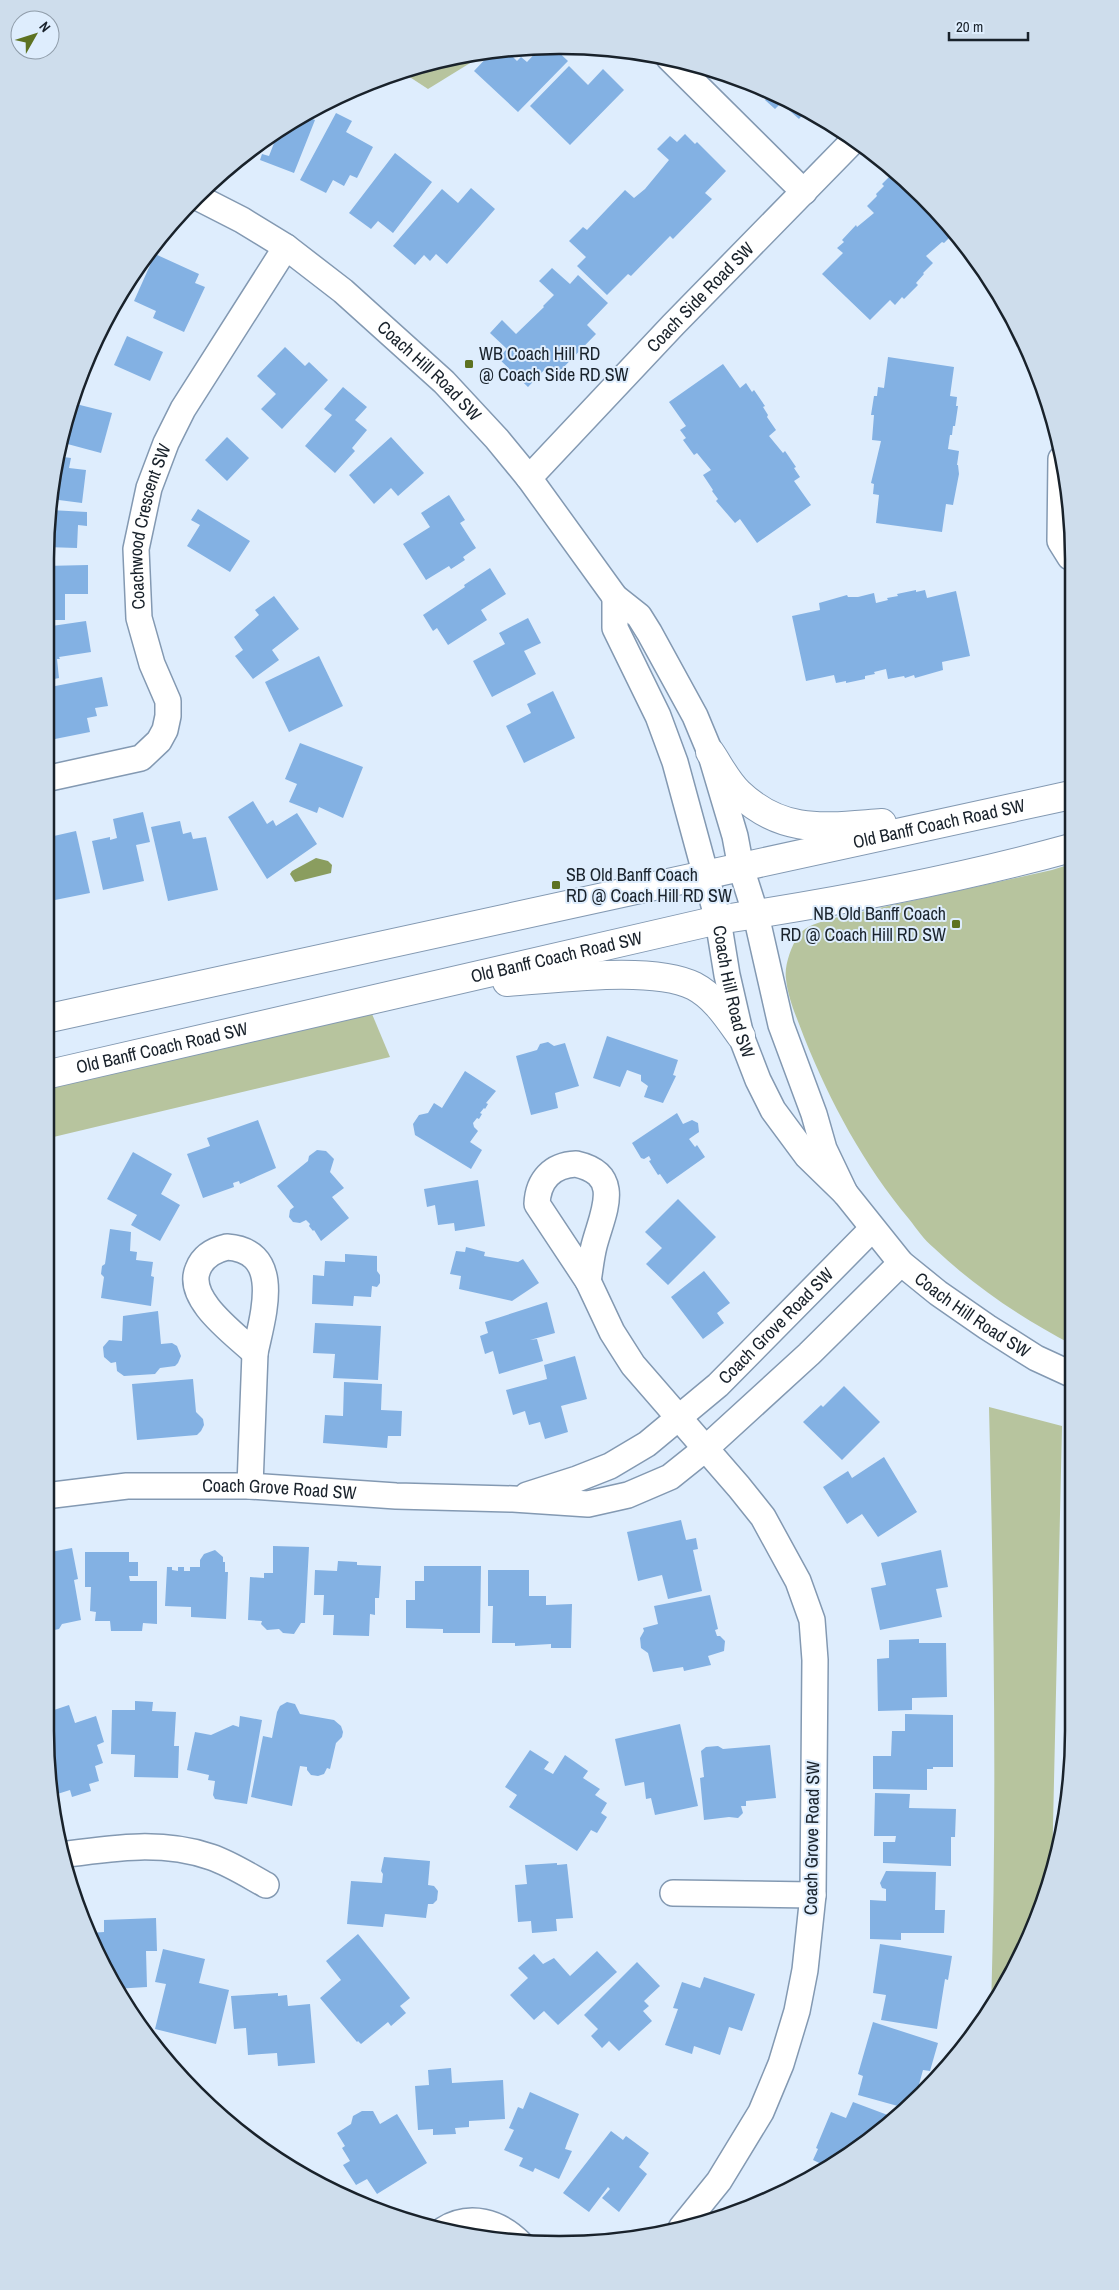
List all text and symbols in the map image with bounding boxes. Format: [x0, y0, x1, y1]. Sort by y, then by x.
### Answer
north arrow [10, 10, 60, 60]
scale bar [949, 10, 1028, 42]
text: 20 m [956, 16, 983, 37]
text: N [35, 18, 55, 36]
street label: Coach Side Road SW [641, 236, 759, 358]
street label: Coach Hill Road SW [372, 315, 487, 426]
place label: WB Coach Hill RD @ Coach Side RD SW [479, 341, 629, 387]
marker: WB Coach Hill RD @ Coach Side RD SW [463, 358, 475, 370]
street label: Coachwood Crescent SW [123, 440, 177, 610]
street label: Old Banff Coach Road SW [850, 792, 1027, 854]
place label: SB Old Banff Coach RD @ Coach Hill RD SW [566, 862, 732, 908]
marker: SB Old Banff Coach RD @ Coach Hill RD SW [550, 879, 562, 891]
place label: NB Old Banff Coach RD @ Coach Hill RD SW [780, 901, 946, 947]
marker: NB Old Banff Coach RD @ Coach Hill RD SW [950, 918, 962, 930]
street label: Coach Hill Road SW [707, 923, 761, 1062]
street label: Old Banff Coach Road SW [468, 925, 645, 989]
street label: Old Banff Coach Road SW [74, 1016, 250, 1079]
street label: Coach Grove Road SW [713, 1262, 839, 1390]
street label: Coach Hill Road SW [909, 1266, 1035, 1363]
street label: Coach Grove Road SW [202, 1473, 357, 1505]
street label: Coach Grove Road SW [798, 1761, 825, 1915]

